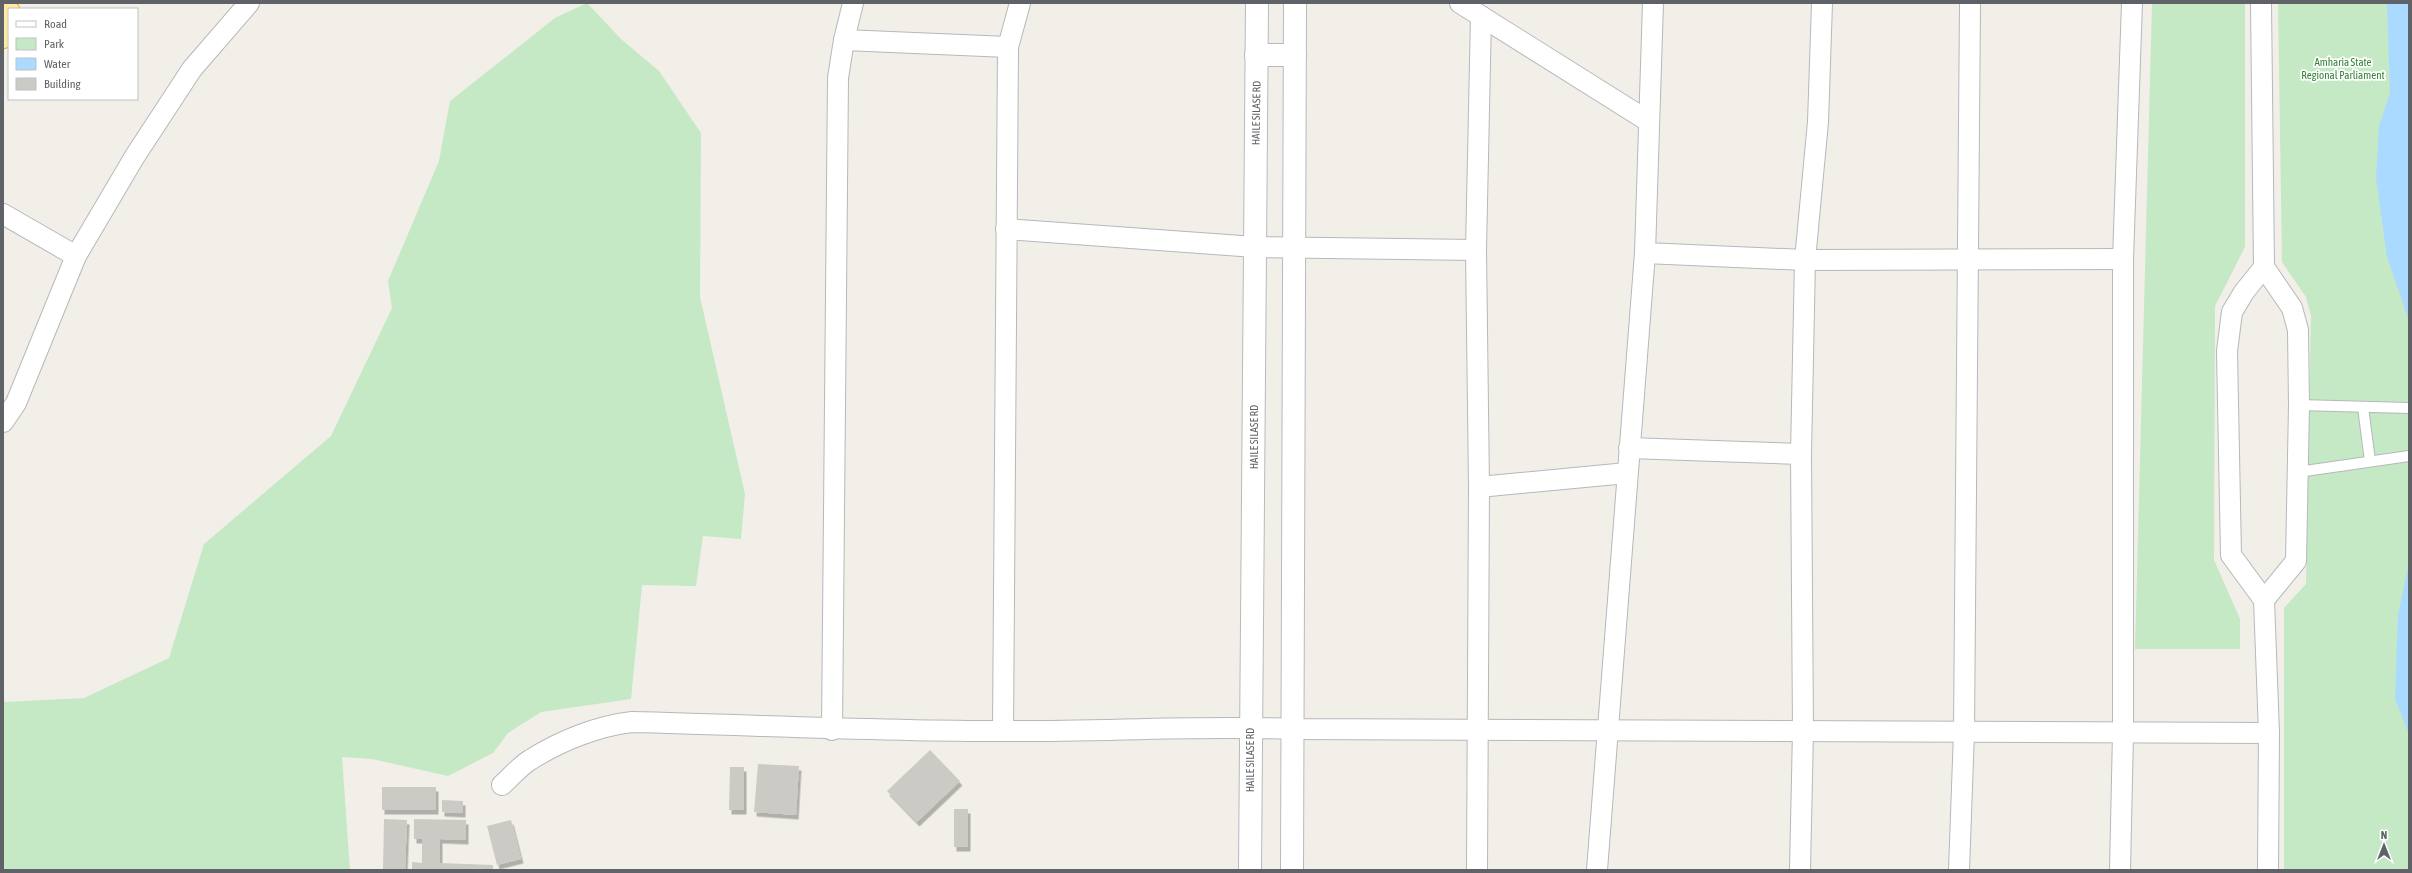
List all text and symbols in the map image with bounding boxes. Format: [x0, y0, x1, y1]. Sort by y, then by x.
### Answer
legend [8, 8, 138, 100]
text: Road [44, 17, 67, 31]
text: Park [44, 37, 65, 51]
park label: Amharia State Regional Parliament [2301, 56, 2385, 81]
text: Water [44, 57, 71, 71]
text: Building [44, 77, 82, 91]
street label: HAILE SILASE RD [1249, 81, 1263, 145]
street label: HAILE SILASE RD [1248, 405, 1260, 469]
street label: HAILE SILASE RD [1244, 728, 1256, 792]
north arrow [2364, 825, 2404, 865]
text: N [2381, 829, 2387, 841]

